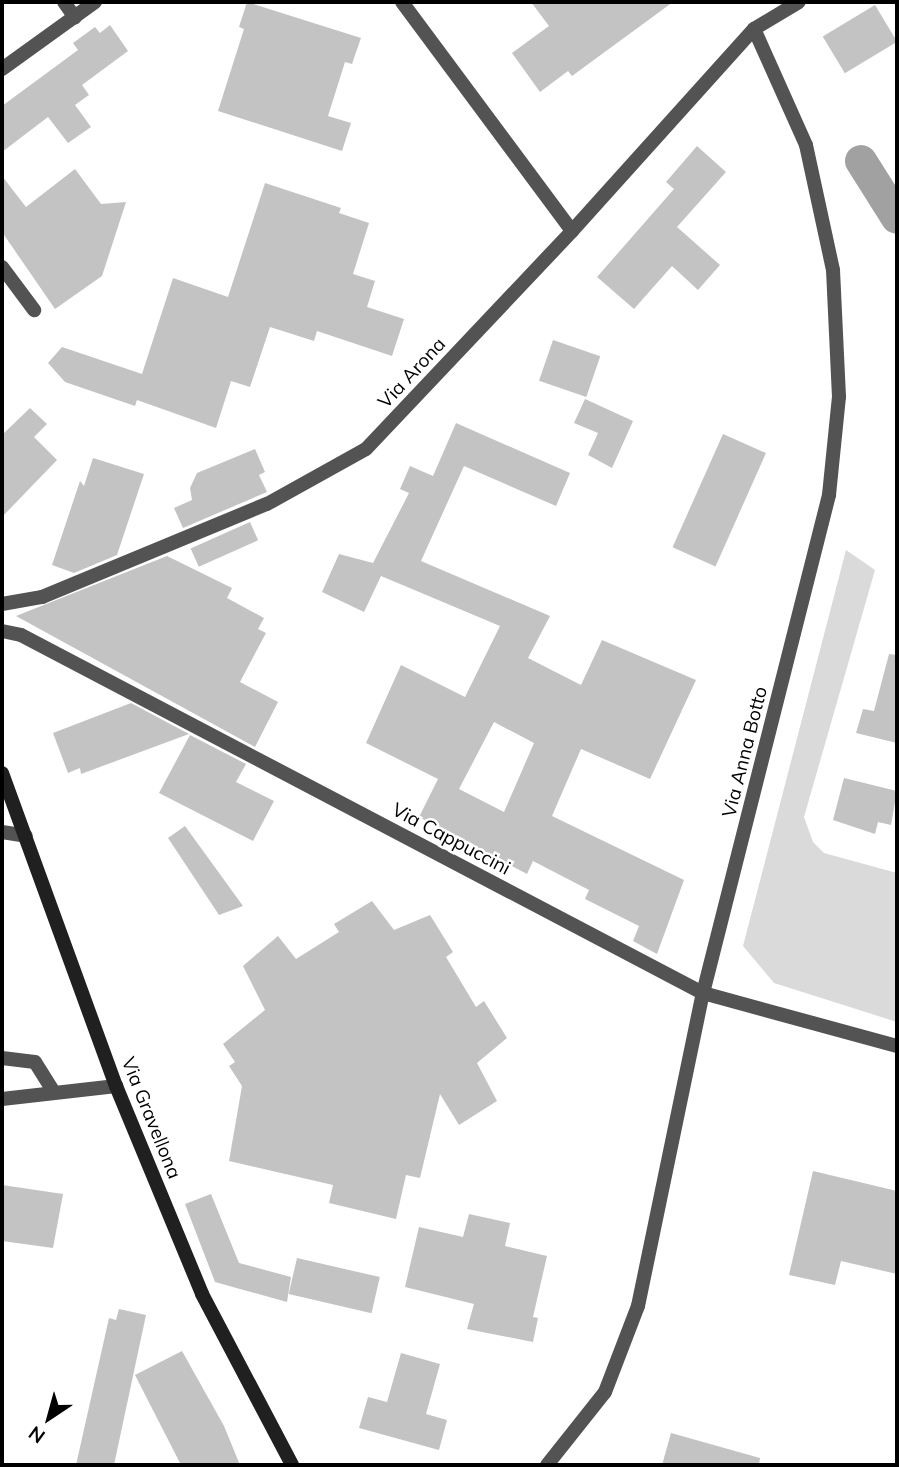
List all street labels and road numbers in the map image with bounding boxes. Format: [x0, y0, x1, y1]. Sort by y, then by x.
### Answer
street label: Via Arona [374, 333, 450, 413]
street label: Via Anna Botto [718, 684, 772, 820]
street label: Via Cappuccini [388, 798, 514, 880]
street label: Via Gravellona [116, 1054, 186, 1182]

